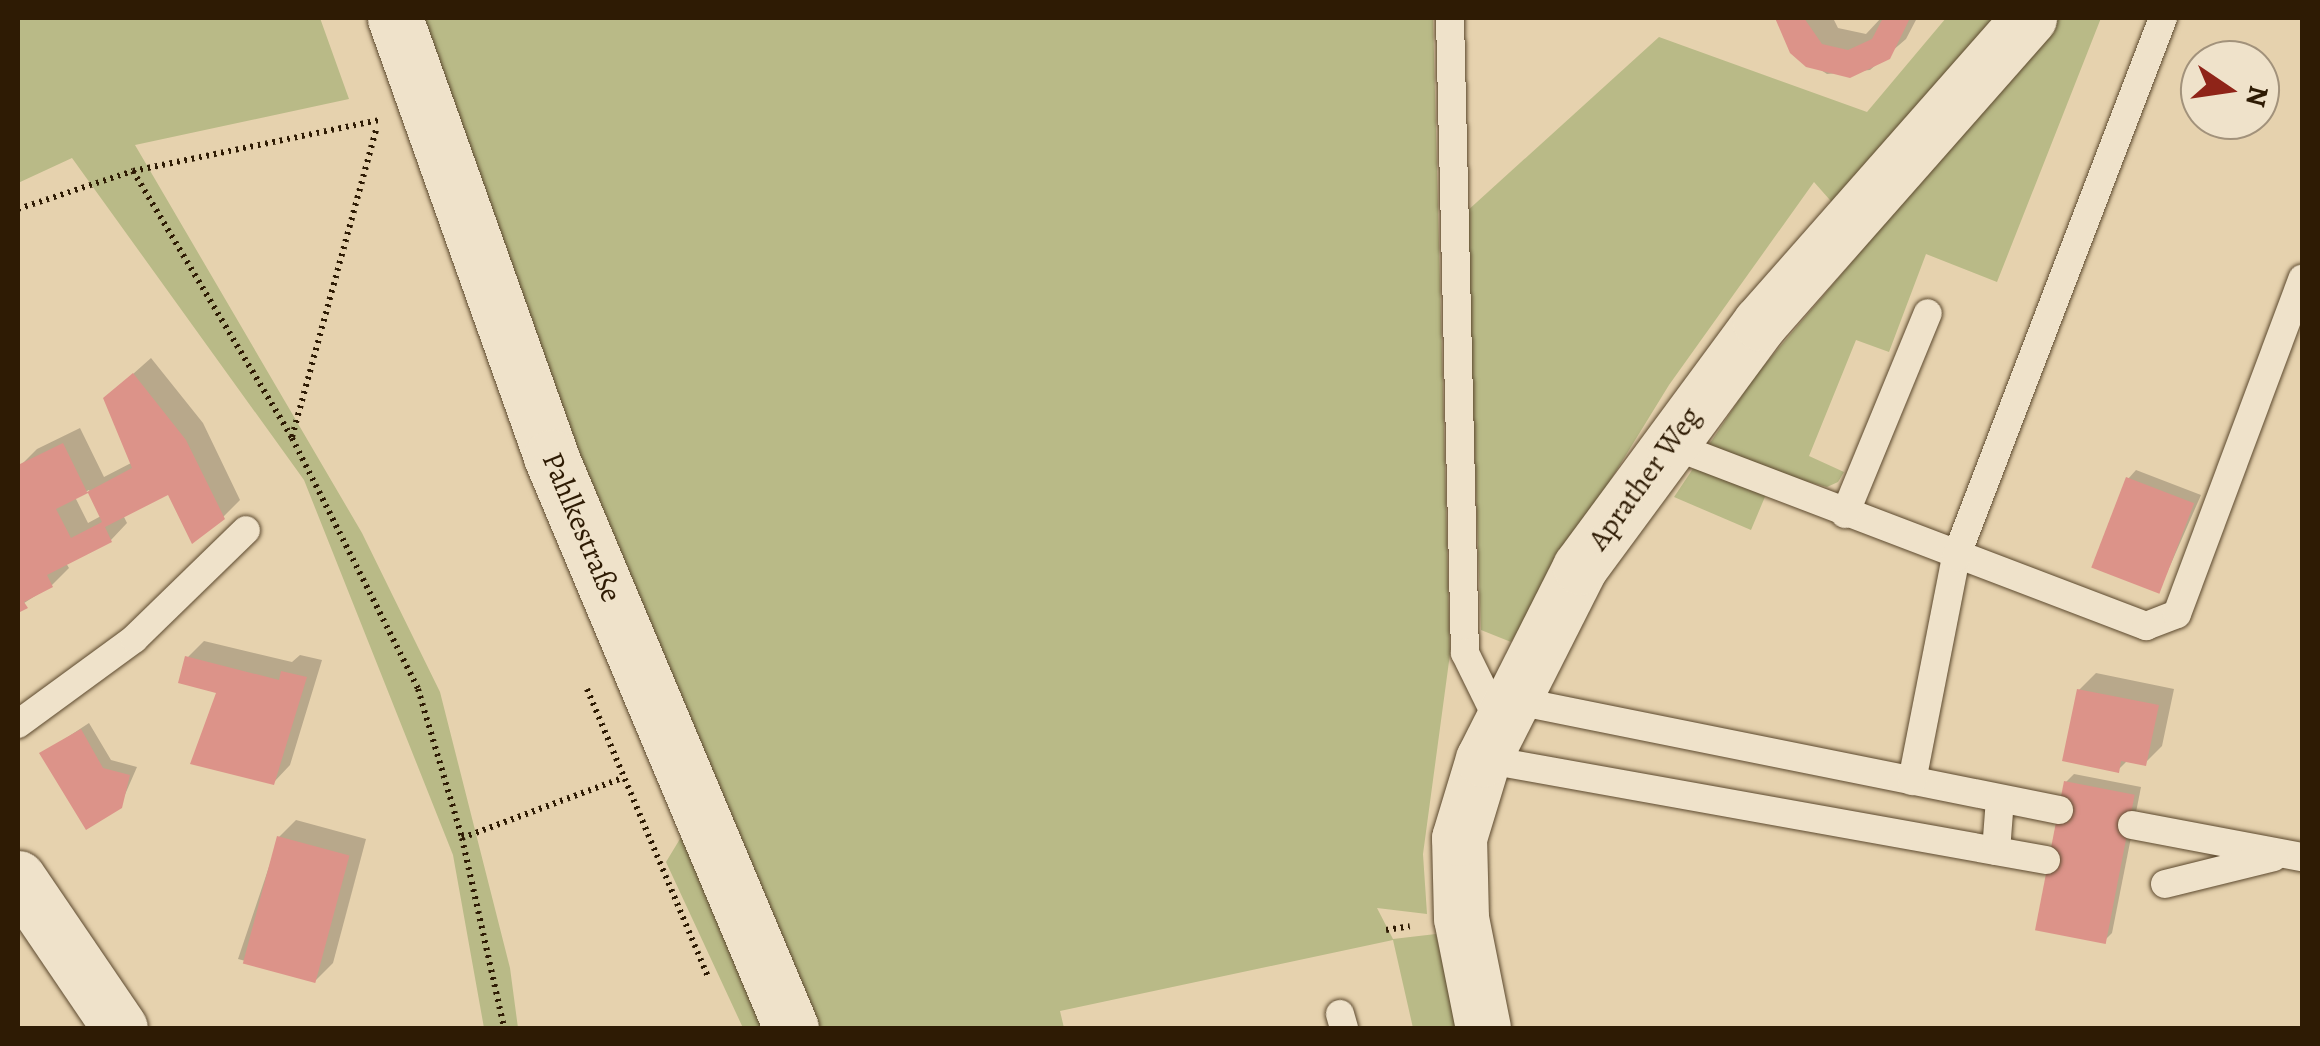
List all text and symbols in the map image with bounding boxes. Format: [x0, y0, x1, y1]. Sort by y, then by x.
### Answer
north arrow [2180, 40, 2280, 140]
text: N [2236, 82, 2278, 110]
street label: Aprather Weg [1580, 399, 1708, 557]
street label: Pahlkestraße [534, 447, 630, 607]

